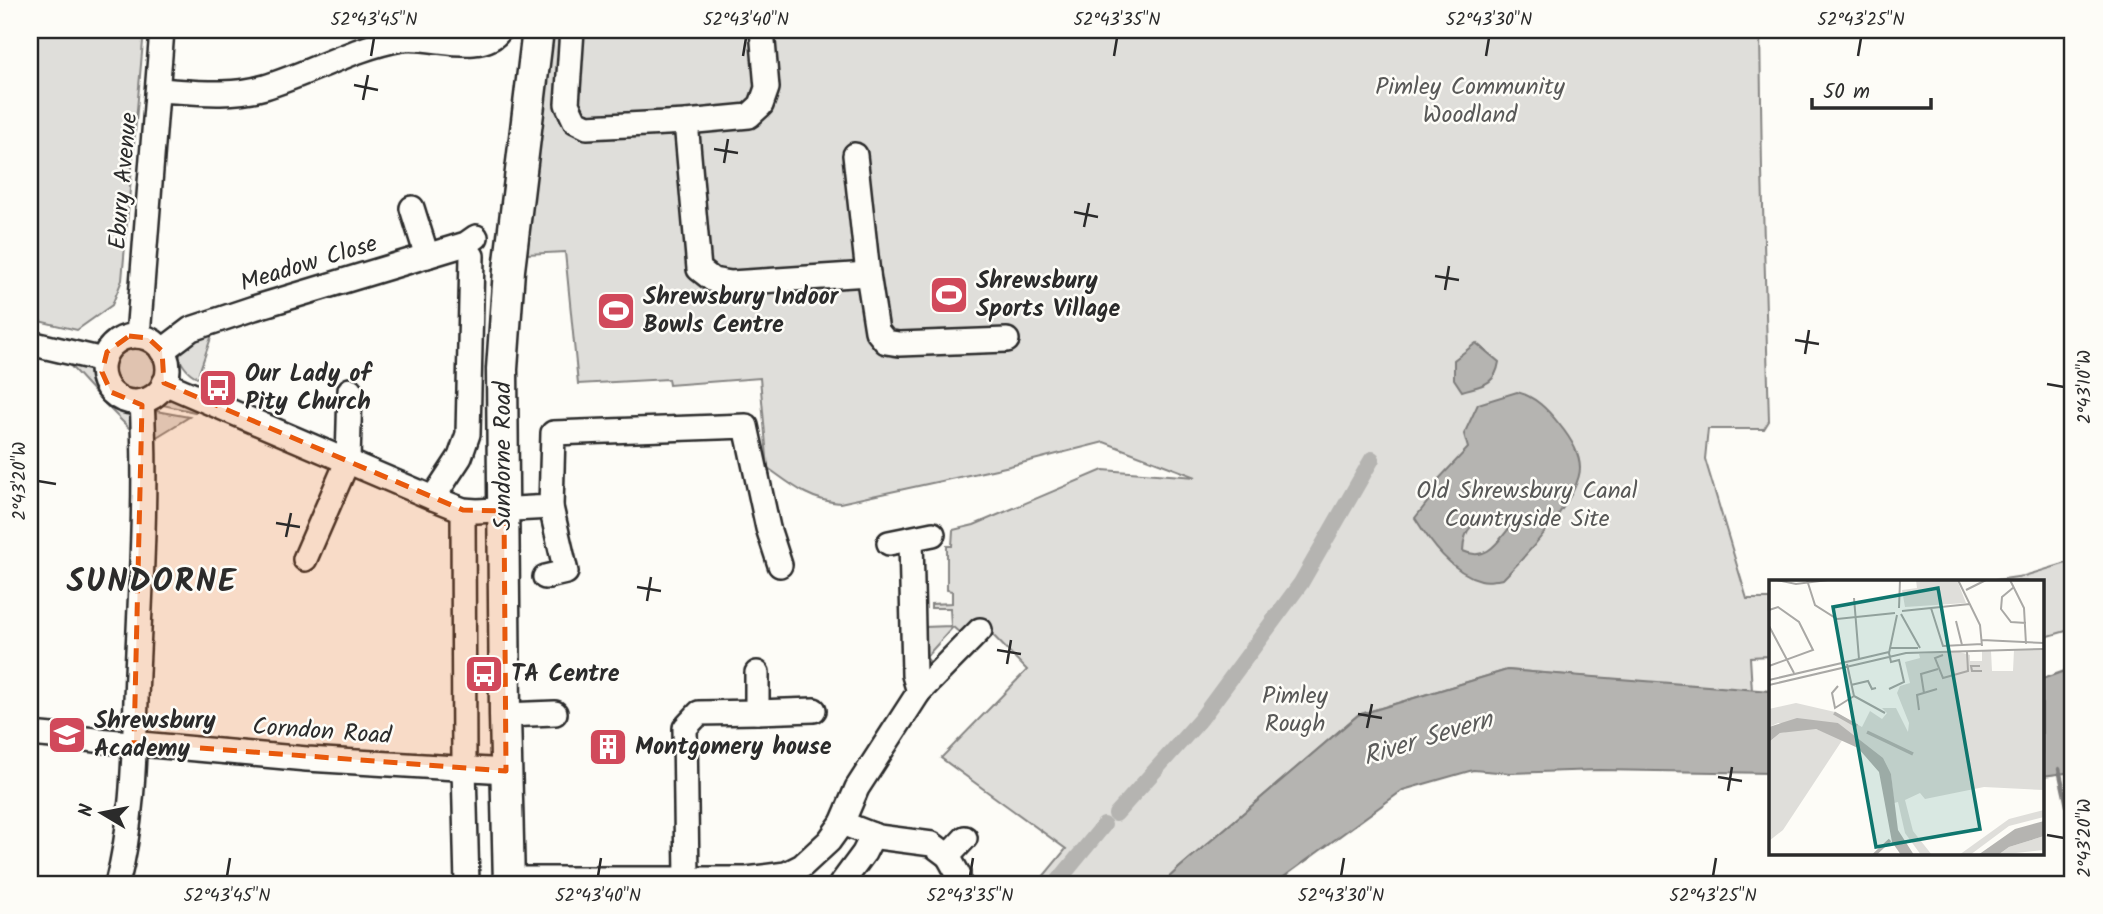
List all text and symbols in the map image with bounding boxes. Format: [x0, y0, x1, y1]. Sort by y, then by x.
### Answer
text: 52°43'45"N [331, 6, 417, 35]
text: 52°43'40"N [703, 6, 789, 35]
text: 52°43'35"N [1073, 6, 1161, 35]
text: 52°43'30"N [1446, 6, 1532, 35]
text: 52°43'25"N [1817, 6, 1905, 35]
scale bar [1812, 66, 1932, 110]
park label: Pimley Community Woodland [1375, 68, 1565, 135]
text: 50 m [1823, 76, 1870, 109]
street label: Ebury Avenue [99, 111, 149, 251]
street label: Meadow Close [236, 225, 383, 303]
place label: Shrewsbury Sports Village [976, 262, 1121, 329]
sports icon: Shrewsbury Sports Village [928, 274, 970, 316]
place label: Shrewsbury Indoor Bowls Centre [643, 278, 840, 345]
sports icon: Shrewsbury Indoor Bowls Centre [595, 290, 637, 332]
text: 2°43'10"W [2071, 350, 2100, 424]
place label: Our Lady of Pity Church [245, 355, 373, 422]
bus stop icon: Our Lady of Pity Church [197, 367, 239, 409]
street label: Sundorne Road [484, 380, 523, 531]
text: 2°43'20"W [6, 442, 35, 520]
park label: Old Shrewsbury Canal Countryside Site [1416, 472, 1638, 539]
district label: SUNDORNE [66, 557, 238, 608]
inset map [1769, 580, 2044, 855]
bus stop icon: TA Centre [463, 653, 505, 695]
place label: TA Centre [511, 655, 620, 694]
park label: Pimley Rough [1262, 677, 1329, 744]
water label: River Severn [1358, 699, 1500, 779]
place label: Shrewsbury Academy [94, 702, 216, 769]
street label: Corndon Road [251, 708, 394, 756]
school or university icon: Shrewsbury Academy [46, 714, 88, 756]
building icon: Montgomery house [587, 726, 629, 768]
place label: Montgomery house [635, 728, 832, 767]
north arrow [66, 778, 136, 848]
text: 2°43'20"W [2071, 799, 2100, 877]
text: N [71, 802, 103, 819]
text: 52°43'45"N [184, 882, 270, 911]
text: 52°43'40"N [555, 882, 641, 911]
text: 52°43'35"N [926, 882, 1014, 911]
text: 52°43'30"N [1298, 882, 1384, 911]
text: 52°43'25"N [1669, 882, 1757, 911]

